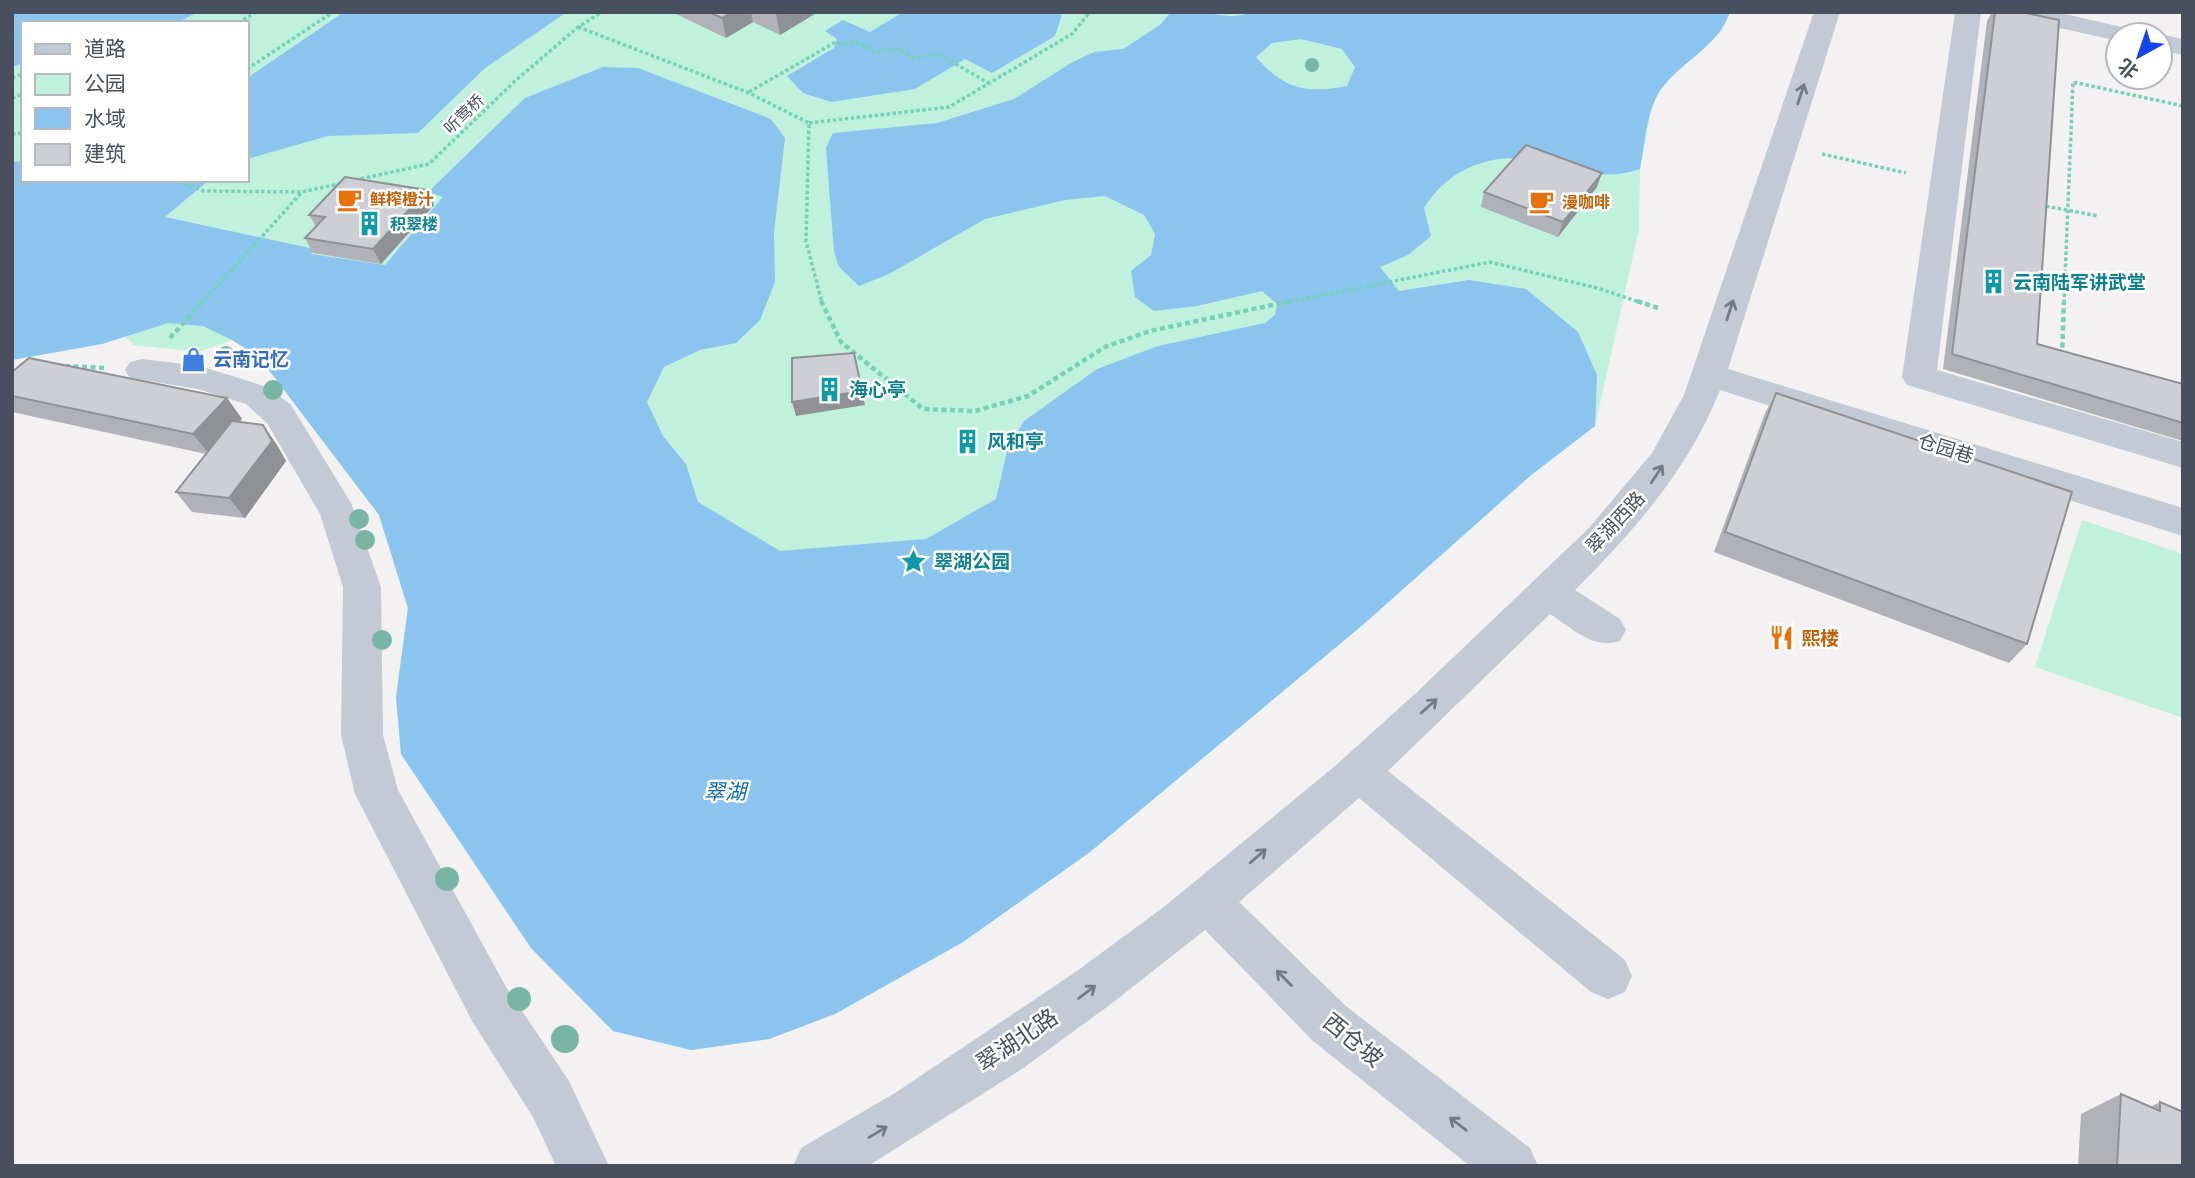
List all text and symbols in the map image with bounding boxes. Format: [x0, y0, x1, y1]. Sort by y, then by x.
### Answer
legend [21, 21, 248, 182]
north arrow [2104, 21, 2174, 91]
text: 道路 [84, 37, 126, 61]
text: 北 [2114, 54, 2142, 84]
text: 公园 [84, 72, 126, 96]
one-way arrow [1795, 83, 1808, 105]
street label: 听莺桥 [440, 90, 488, 138]
text: 水域 [84, 107, 126, 131]
text: 建筑 [84, 142, 126, 166]
cafe icon: 鲜榨橙汁 [336, 185, 364, 213]
cafe icon: 漫咖啡 [1528, 188, 1556, 216]
place label: 鲜榨橙汁 [370, 190, 434, 209]
place label: 漫咖啡 [1562, 193, 1610, 212]
building icon: 积翠楼 [356, 210, 384, 238]
place label: 积翠楼 [390, 215, 438, 234]
building icon: 云南陆军讲武堂 [1979, 268, 2007, 296]
place label: 云南陆军讲武堂 [2013, 271, 2146, 293]
one-way arrow [1725, 299, 1737, 321]
shop icon: 云南记忆 [179, 345, 207, 373]
place label: 云南记忆 [213, 348, 289, 370]
building icon: 海心亭 [815, 375, 843, 403]
place label: 海心亭 [849, 378, 906, 400]
building icon: 风和亭 [953, 427, 981, 455]
street label: 仓园巷 [1916, 429, 1976, 467]
place label: 风和亭 [987, 430, 1044, 452]
one-way arrow [1649, 465, 1664, 484]
street label: 翠湖西路 [1581, 487, 1649, 557]
place icon: 翠湖公园 [900, 547, 928, 575]
place label: 翠湖公园 [934, 550, 1010, 572]
restaurant icon: 熙楼 [1767, 624, 1795, 652]
place label: 熙楼 [1801, 627, 1839, 649]
one-way arrow [1420, 698, 1438, 714]
water label: 翠湖 [704, 780, 749, 804]
one-way arrow [1249, 848, 1267, 864]
one-way arrow [1276, 970, 1293, 987]
one-way arrow [1077, 984, 1096, 999]
street label: 翠湖北路 [972, 1003, 1062, 1077]
street label: 西仓坡 [1318, 1008, 1388, 1072]
one-way arrow [1450, 1116, 1468, 1131]
one-way arrow [868, 1125, 888, 1139]

